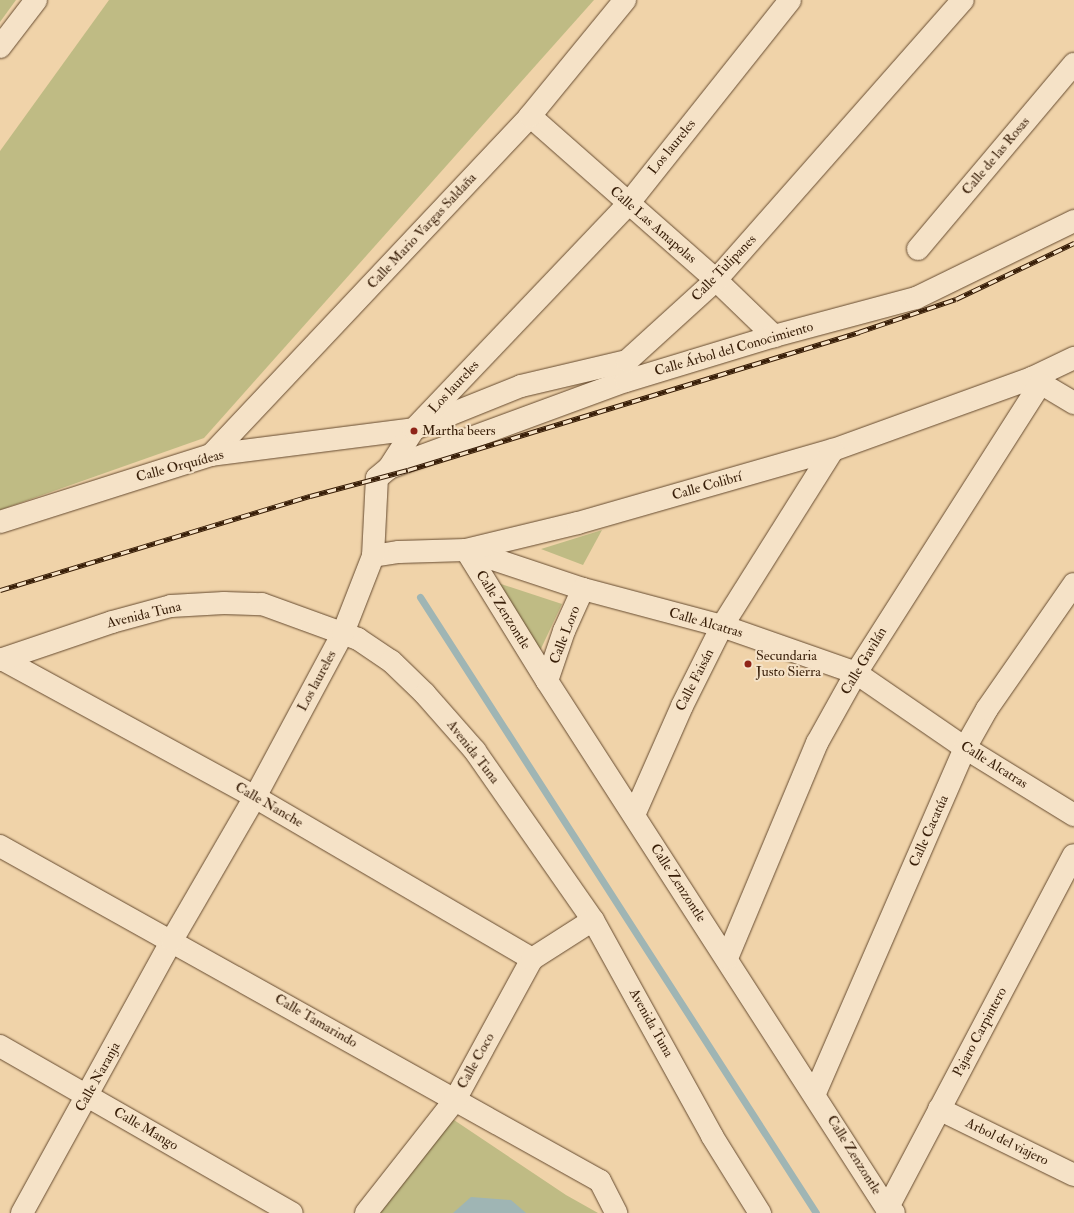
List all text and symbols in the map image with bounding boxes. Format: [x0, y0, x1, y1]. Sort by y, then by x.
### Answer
street label: Calle de las Rosas [959, 114, 1033, 198]
street label: Los laureles [645, 116, 699, 178]
street label: Calle Mario Vargas Saldaña [364, 170, 480, 292]
street label: Calle Las Amapolas [606, 183, 700, 267]
street label: Calle Tulipanes [688, 231, 760, 305]
street label: Calle Árbol del Conocimiento [653, 318, 815, 380]
street label: Los laureles [425, 357, 483, 417]
place label: Martha beers [422, 423, 496, 439]
marker: Martha beers [409, 426, 419, 436]
street label: Calle Orquídeas [134, 446, 226, 486]
street label: Calle Colibrí [670, 468, 744, 504]
street label: Calle Zenzontle [472, 567, 534, 653]
street label: Avenida Tuna [105, 598, 183, 632]
street label: Calle Loro [546, 604, 584, 666]
street label: Calle Alcatras [667, 604, 745, 642]
street label: Calle Gavilán [837, 624, 891, 698]
street label: Calle Faisán [672, 646, 718, 714]
street label: Los laureles [294, 648, 340, 714]
place label: Secundaria Justo Sierra [756, 648, 821, 680]
marker: Secundaria Justo Sierra [743, 659, 753, 669]
street label: Avenida Tuna [443, 717, 503, 787]
street label: Calle Alcatras [957, 738, 1031, 792]
street label: Calle Nanche [232, 779, 306, 831]
street label: Calle Cacatúa [906, 793, 952, 869]
street label: Calle Zenzontle [646, 841, 710, 925]
street label: Pajaro Carpintero [949, 984, 1011, 1080]
street label: Avenida Tuna [625, 986, 677, 1060]
street label: Calle Tamarindo [272, 991, 360, 1051]
street label: Calle Coco [454, 1030, 498, 1092]
street label: Calle Naranja [72, 1039, 124, 1115]
street label: Calle Mango [111, 1104, 181, 1154]
street label: Calle Zenzontle [823, 1112, 885, 1198]
street label: Arbol del viajero [963, 1115, 1051, 1169]

